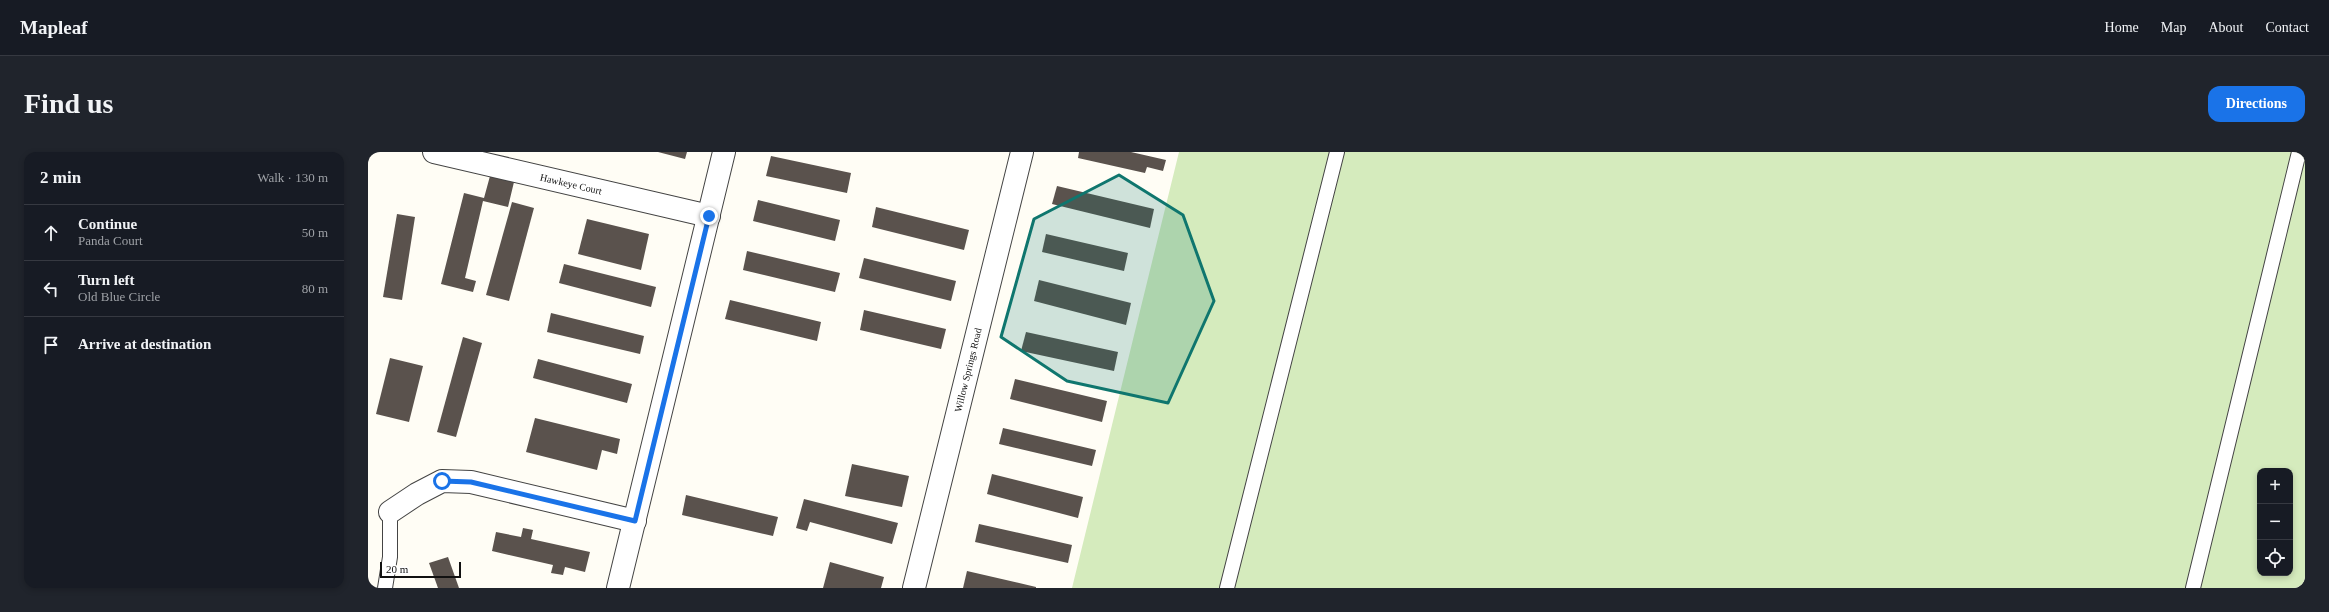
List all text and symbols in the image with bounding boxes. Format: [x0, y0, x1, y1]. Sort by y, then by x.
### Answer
text: Mapleaf [20, 17, 88, 38]
text: Home [2105, 20, 2139, 35]
text: Map [2161, 20, 2186, 35]
text: About [2208, 20, 2243, 35]
text: Contact [2265, 20, 2309, 35]
button: Directions [2208, 86, 2305, 122]
text: Find us [24, 88, 114, 119]
text: 2 min [40, 168, 81, 187]
text: Walk · 130 m [257, 170, 328, 185]
street label: Hawkeye Court [539, 172, 603, 196]
route end [700, 207, 718, 225]
text: Continue [78, 216, 137, 232]
icon: ahead [40, 222, 62, 244]
text: 50 m [302, 225, 328, 240]
text: Panda Court [78, 233, 143, 248]
text: Turn left [78, 272, 135, 288]
icon: left [40, 278, 62, 300]
text: 80 m [302, 281, 328, 296]
text: Old Blue Circle [78, 289, 160, 304]
street label: Willow Springs Road [952, 327, 984, 413]
icon: arrive [40, 334, 62, 356]
text: Arrive at destination [78, 336, 211, 352]
map controls [2257, 468, 2293, 576]
button: + [2257, 468, 2293, 504]
route start [433, 472, 451, 490]
button: − [2257, 504, 2293, 540]
button: locate [2257, 540, 2293, 576]
scale bar [380, 560, 461, 579]
text: 20 m [386, 563, 408, 575]

